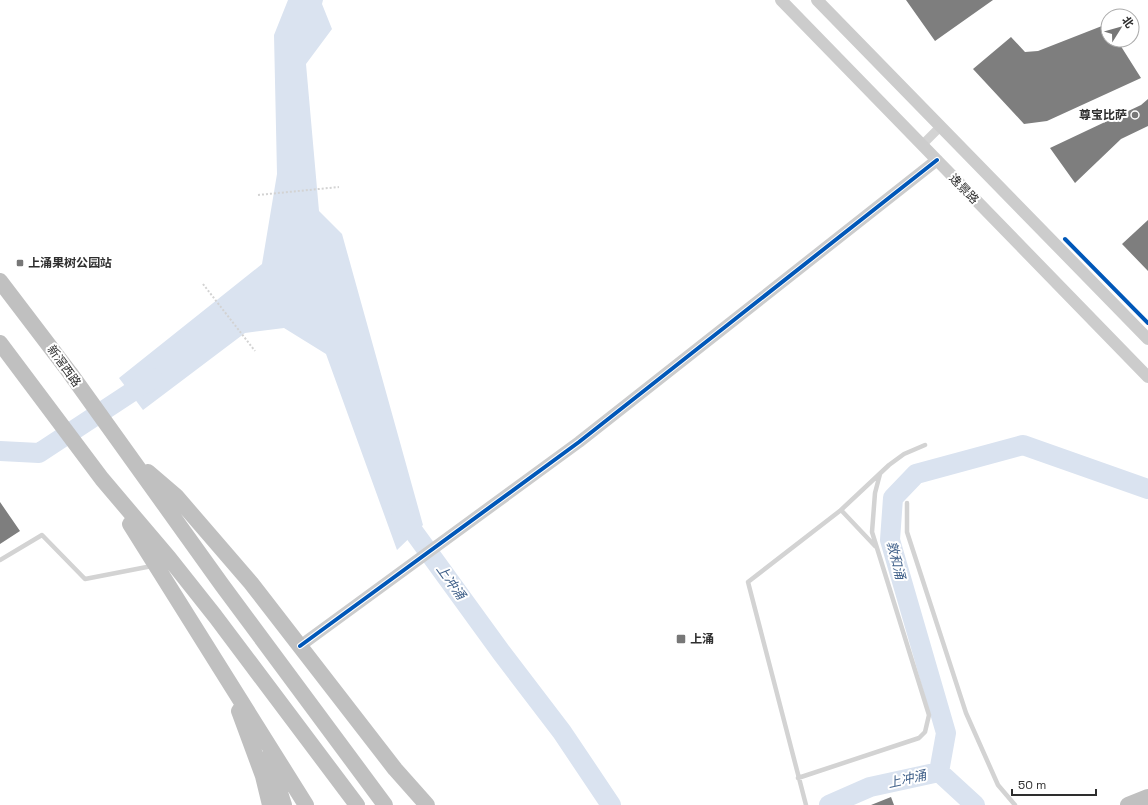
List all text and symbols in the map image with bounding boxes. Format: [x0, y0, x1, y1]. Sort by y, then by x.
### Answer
north arrow [1100, 8, 1140, 48]
text: 北 [1119, 13, 1137, 31]
place label: 尊宝比萨 [1079, 107, 1127, 123]
marker: 尊宝比萨 [1130, 110, 1140, 120]
street label: 逸景路 [946, 170, 982, 208]
place label: 上涌果树公园站 [28, 255, 112, 271]
marker: 上涌果树公园站 [15, 258, 25, 268]
street label: 新滘西路 [43, 342, 85, 390]
water label: 敦和涌 [883, 539, 909, 583]
water label: 上冲涌 [433, 561, 471, 604]
place label: 上涌 [690, 631, 714, 647]
marker: 上涌 [675, 633, 687, 645]
water label: 上冲涌 [886, 766, 930, 792]
scale bar [1012, 771, 1096, 797]
text: 50 m [1018, 777, 1046, 793]

